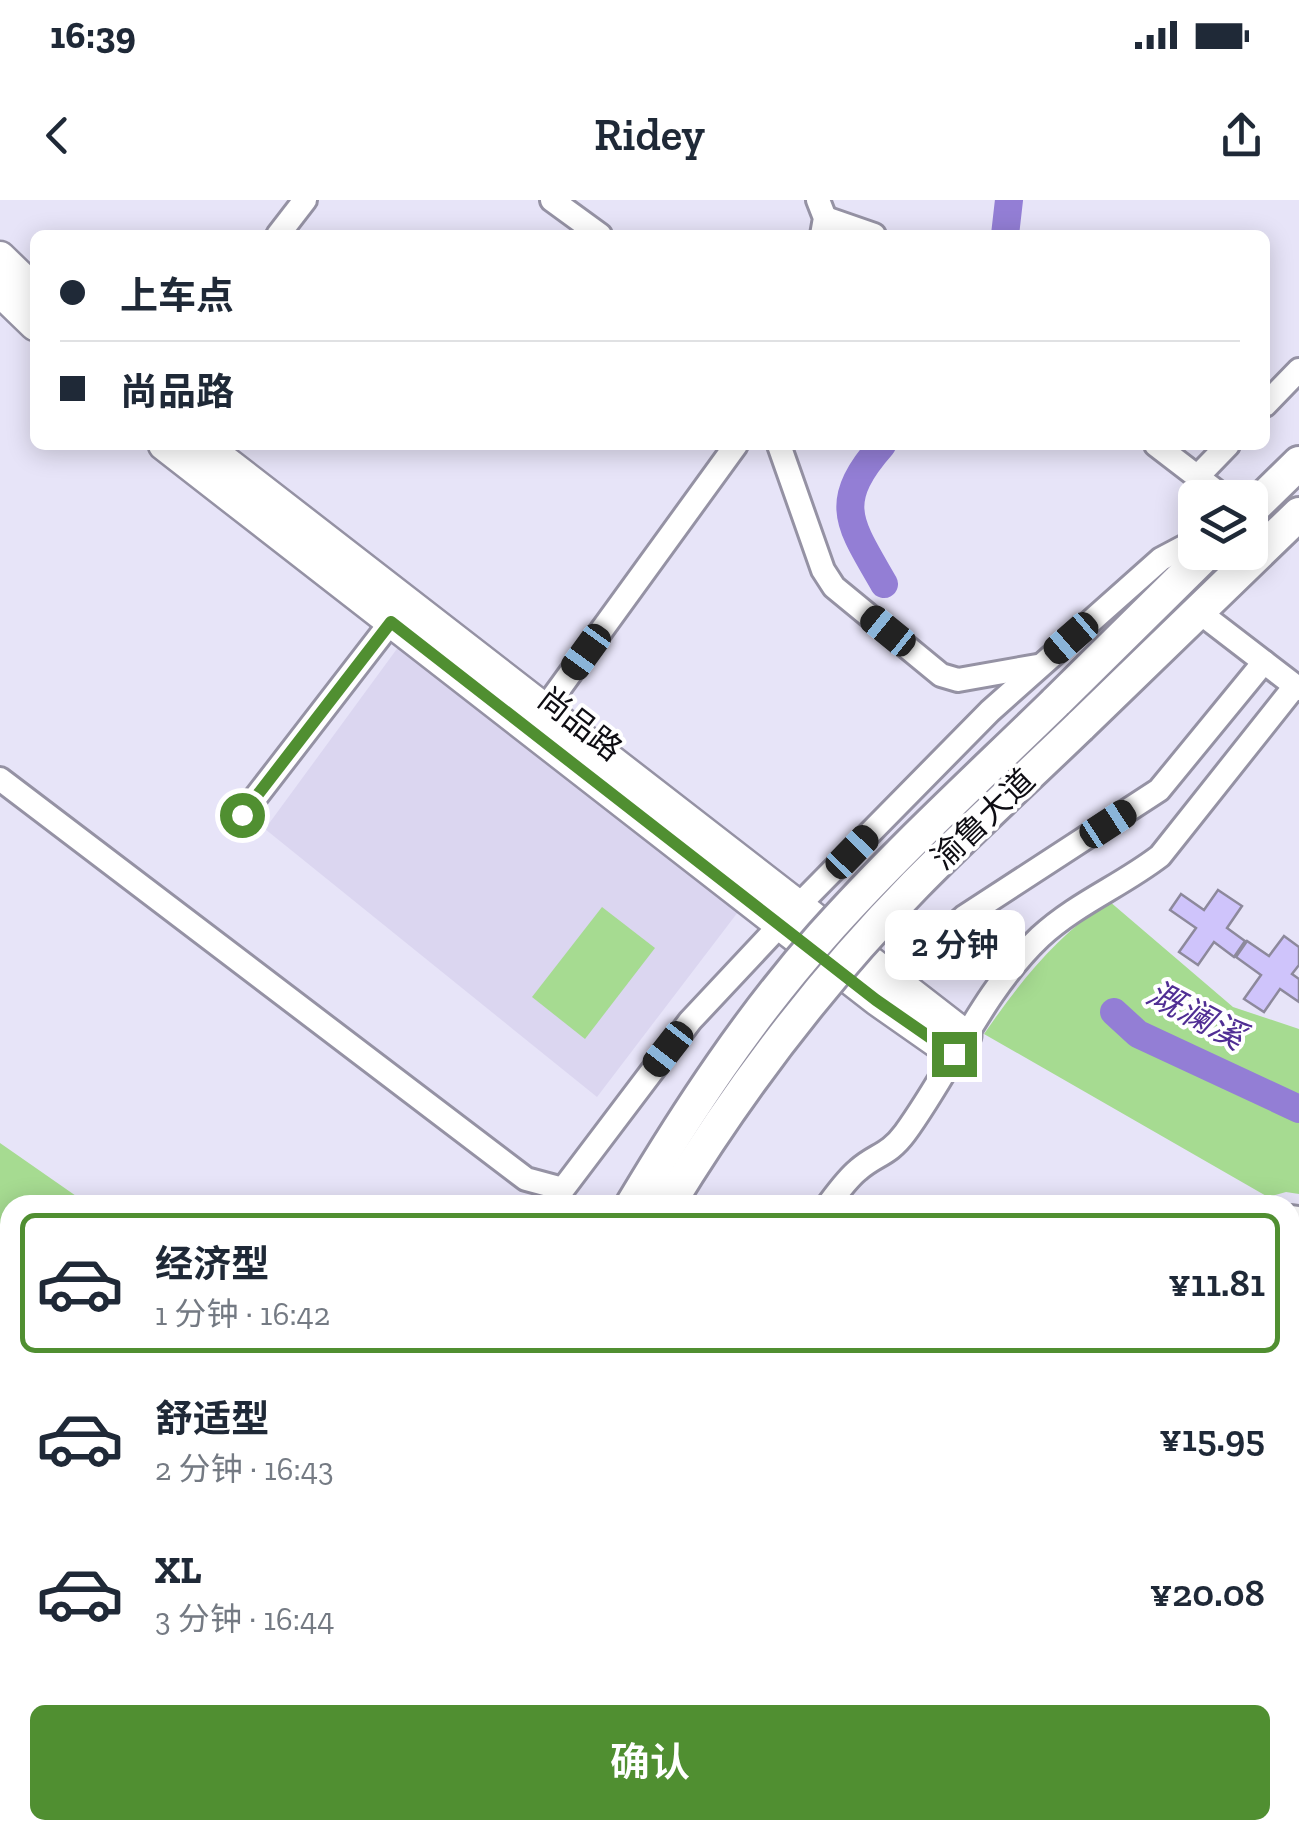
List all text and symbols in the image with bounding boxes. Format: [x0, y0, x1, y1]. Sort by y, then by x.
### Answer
text: 16:39 [50, 12, 136, 58]
icon: back [30, 108, 85, 163]
text: Ridey [594, 108, 705, 162]
icon: share [1214, 108, 1269, 163]
text: 上车点 [120, 273, 234, 319]
text: 尚品路 [120, 369, 234, 415]
map controls [1178, 480, 1268, 570]
button: layers [1178, 480, 1268, 570]
car [855, 600, 921, 662]
car [1039, 607, 1103, 669]
car [556, 619, 616, 685]
street label: 尚品路 [530, 679, 630, 769]
street label: 渝鲁大道 [924, 761, 1042, 877]
route start [220, 793, 265, 838]
car [1075, 795, 1141, 853]
car [820, 820, 884, 884]
callout: 2 分钟 [884, 909, 1024, 979]
text: 2 分钟 [911, 926, 999, 964]
water label: 溉澜溪 [1140, 972, 1256, 1060]
car [638, 1016, 698, 1082]
route end [932, 1032, 977, 1077]
icon: car [35, 1238, 125, 1328]
text: 经济型 [155, 1241, 269, 1287]
text: ¥11.81 [1168, 1260, 1265, 1306]
text: 1 分钟 · 16:42 [155, 1295, 330, 1333]
icon: car [35, 1393, 125, 1483]
text: 舒适型 [155, 1396, 269, 1442]
text: ¥15.95 [1159, 1415, 1265, 1461]
text: 2 分钟 · 16:43 [155, 1450, 334, 1488]
text: XL [155, 1547, 202, 1593]
icon: car [35, 1548, 125, 1638]
text: ¥20.08 [1150, 1570, 1265, 1616]
text: 3 分钟 · 16:44 [155, 1600, 334, 1638]
button: 确认 [30, 1705, 1270, 1820]

